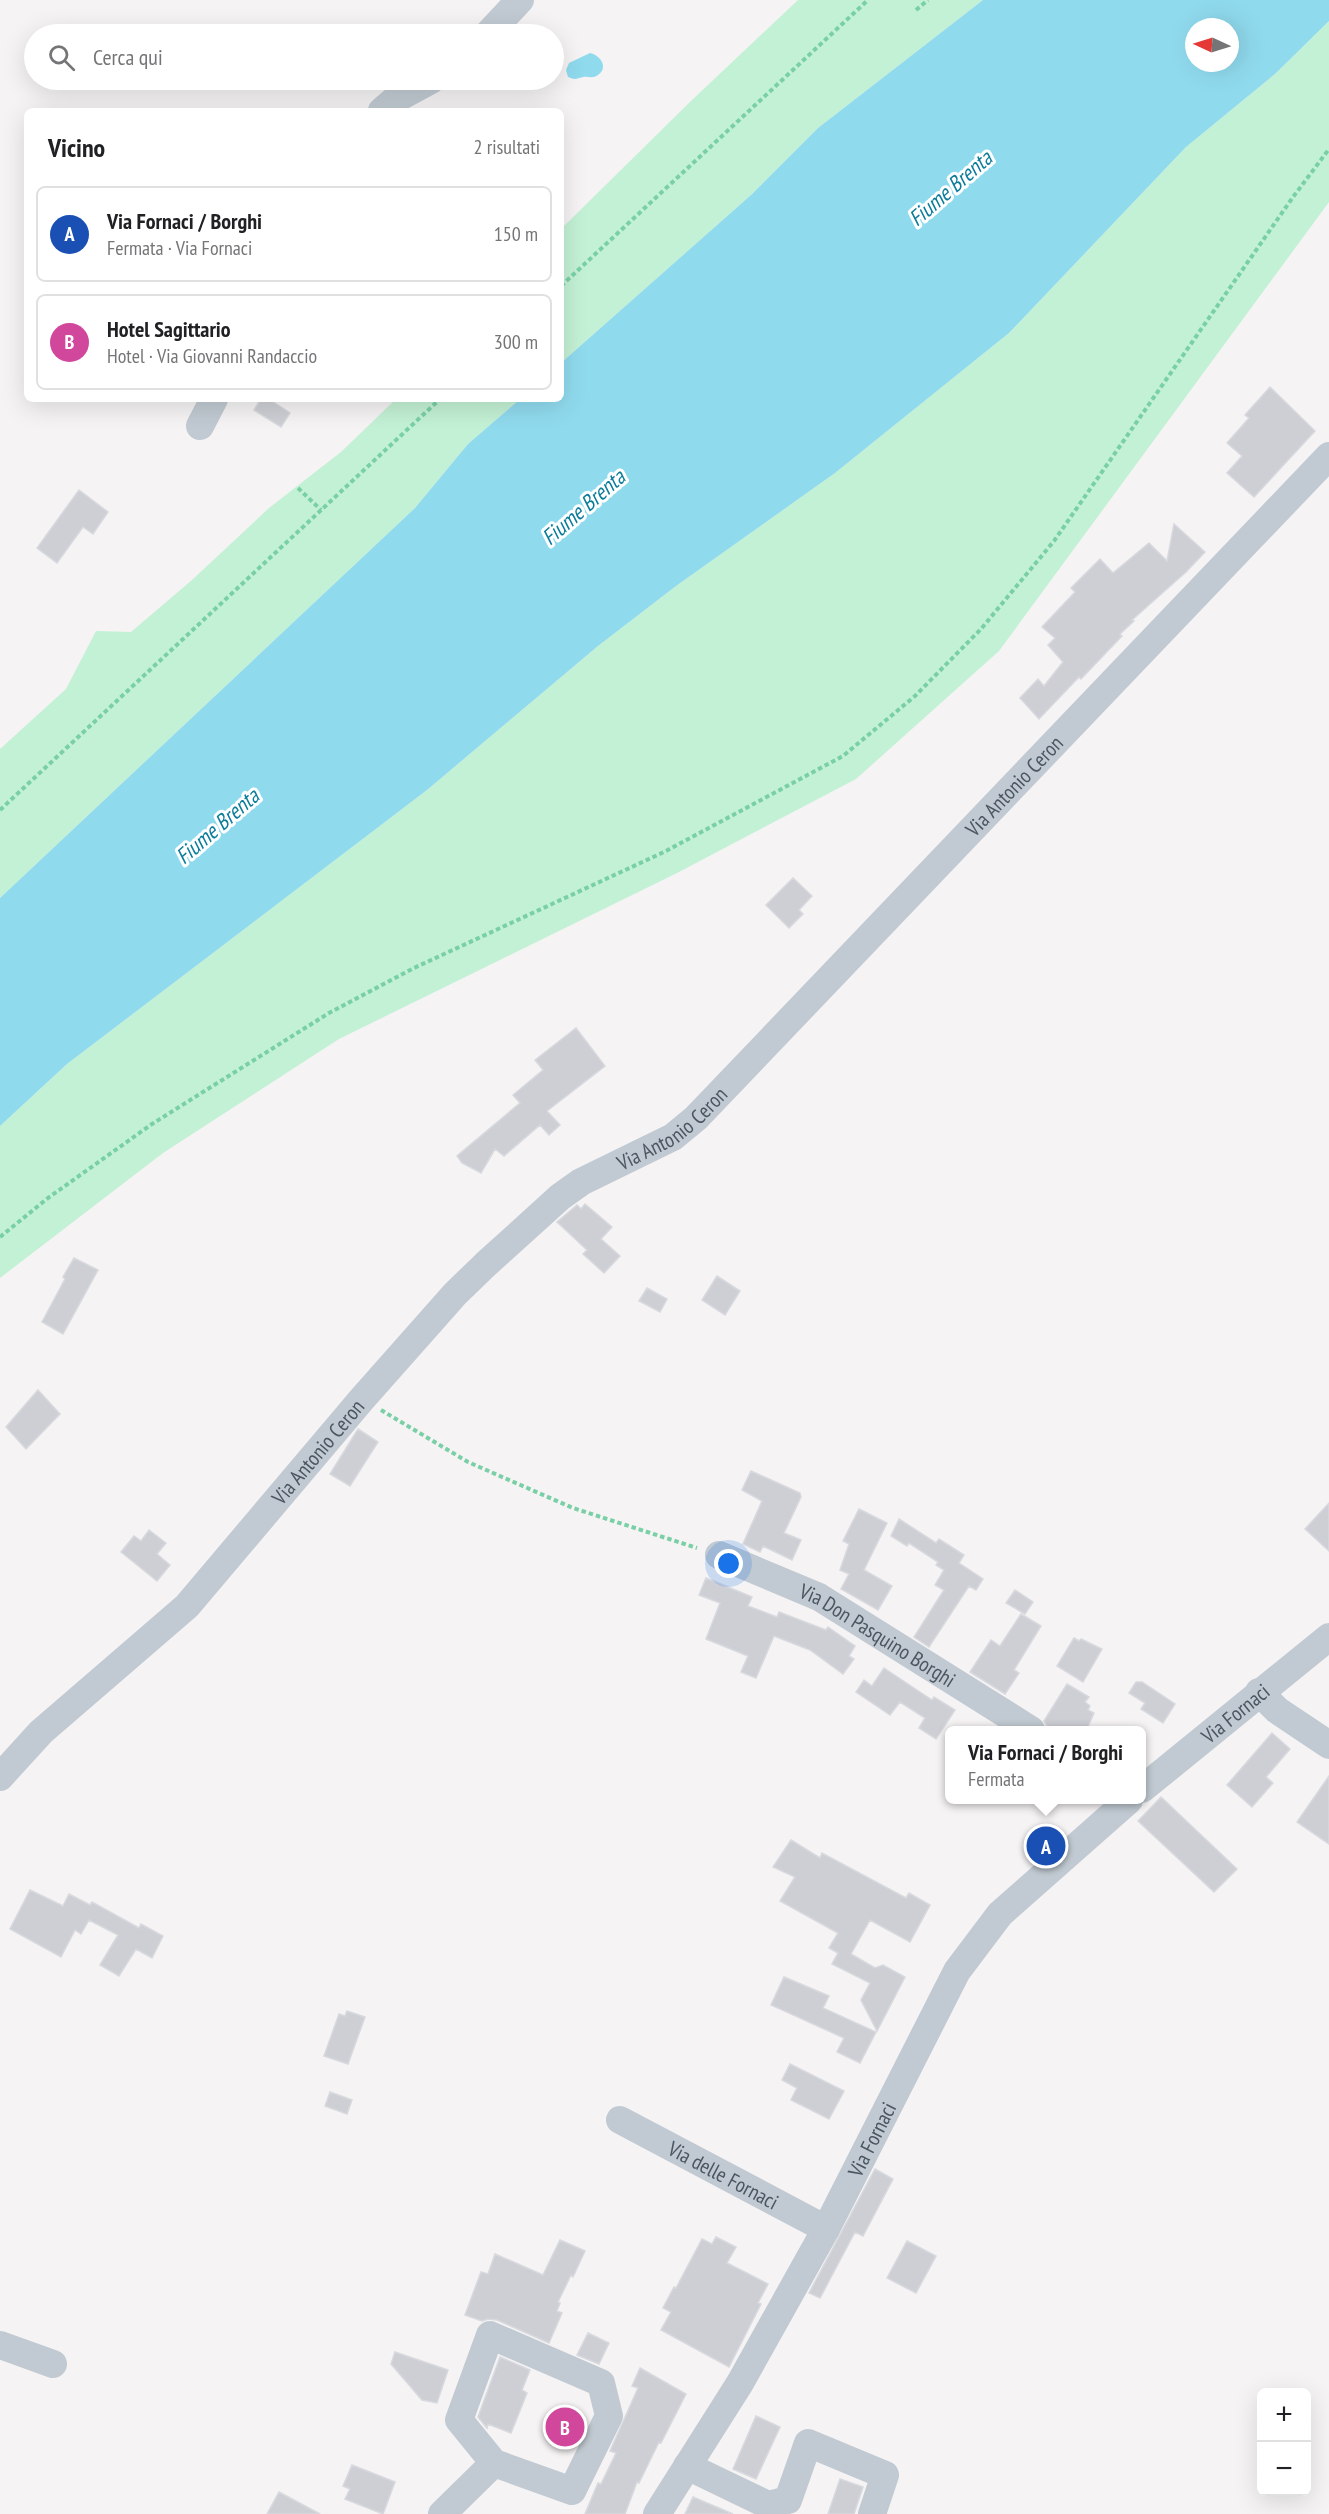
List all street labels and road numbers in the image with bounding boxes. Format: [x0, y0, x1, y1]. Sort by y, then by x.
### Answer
street label: Via Antonio Ceron [959, 729, 1068, 842]
street label: Via Antonio Ceron [611, 1081, 733, 1176]
street label: Via Antonio Ceron [265, 1393, 370, 1510]
street label: Via Don Pasquino Borghi [795, 1577, 961, 1693]
street label: Via Fornaci [1195, 1677, 1275, 1750]
street label: Via Fornaci [841, 2097, 902, 2182]
street label: Via delle Fornaci [663, 2134, 783, 2215]

